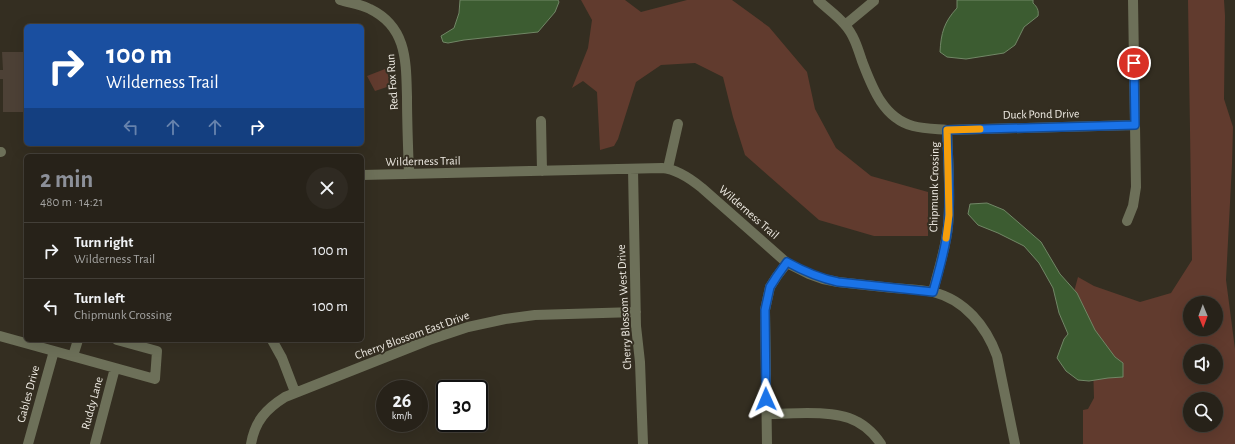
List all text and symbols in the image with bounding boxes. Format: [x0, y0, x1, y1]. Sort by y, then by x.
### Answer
icon: right [40, 40, 92, 92]
text: 100 m [106, 41, 172, 69]
pin [1117, 46, 1151, 80]
icon: arrive [1123, 52, 1145, 74]
street label: Red Fox Run [384, 54, 400, 110]
text: Wilderness Trail [106, 74, 219, 92]
street label: Duck Pond Drive [1003, 107, 1079, 121]
icon: left [120, 116, 142, 138]
icon: ahead [162, 116, 184, 138]
icon: ahead [204, 116, 226, 138]
icon: right [246, 116, 268, 138]
street label: Chipmunk Crossing [927, 142, 941, 232]
street label: Wilderness Trail [385, 154, 461, 168]
button: close [306, 167, 348, 209]
text: 2 min [40, 168, 93, 192]
street label: Wilderness Trail [717, 183, 781, 241]
text: 480 m · 14:21 [40, 196, 103, 209]
text: Turn right [74, 235, 133, 250]
icon: right [40, 240, 62, 262]
text: 100 m [313, 243, 348, 258]
street label: Cherry Blossom West Drive [615, 244, 634, 370]
text: Wilderness Trail [74, 253, 155, 266]
text: Turn left [74, 291, 125, 306]
icon: left [40, 296, 62, 318]
north arrow [1183, 296, 1223, 336]
map controls [1183, 296, 1223, 432]
text: 100 m [313, 299, 348, 314]
text: Chipmunk Crossing [74, 309, 172, 322]
street label: Cherry Blossom East Drive [353, 309, 471, 362]
button: sound [1183, 344, 1223, 384]
street label: Gables Drive [15, 364, 41, 424]
street label: Ruddy Lane [79, 375, 106, 431]
position arrow [745, 378, 787, 420]
speed limit sign: 30 [436, 380, 488, 432]
text: 26 [392, 391, 412, 411]
button: search [1183, 392, 1223, 432]
text: km/h [392, 411, 412, 421]

